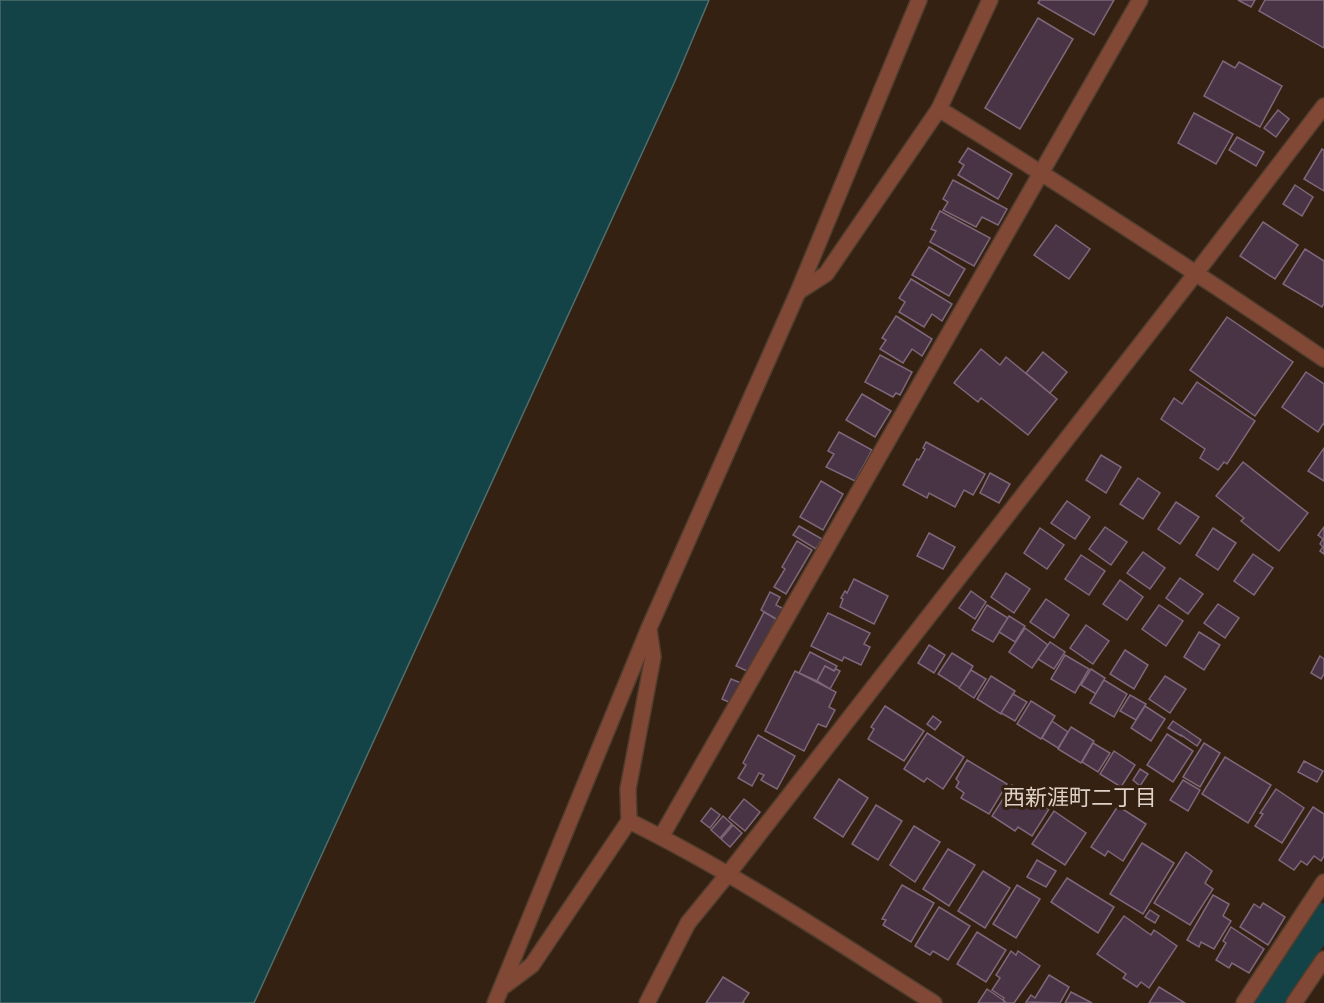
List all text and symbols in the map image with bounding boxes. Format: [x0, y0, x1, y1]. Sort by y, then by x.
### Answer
district label: 西新涯町二丁目 [1003, 781, 1157, 813]

